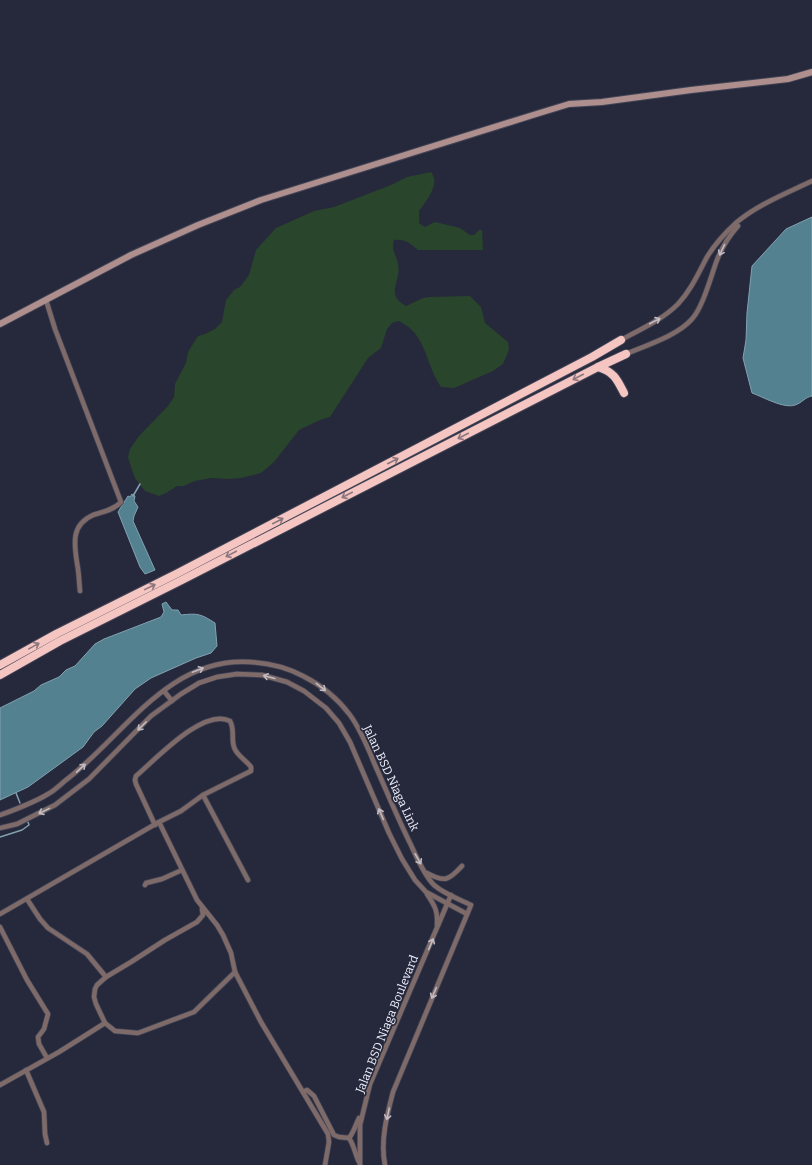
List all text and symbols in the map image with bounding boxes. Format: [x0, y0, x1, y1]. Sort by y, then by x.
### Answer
one-way arrow [718, 243, 725, 255]
one-way arrow [649, 317, 661, 324]
one-way arrow [573, 374, 585, 381]
one-way arrow [457, 433, 469, 440]
one-way arrow [387, 457, 399, 464]
one-way arrow [341, 492, 353, 499]
one-way arrow [271, 517, 283, 524]
one-way arrow [225, 551, 237, 559]
one-way arrow [143, 583, 155, 590]
one-way arrow [28, 641, 40, 649]
one-way arrow [191, 666, 203, 674]
one-way arrow [263, 673, 276, 681]
one-way arrow [315, 683, 326, 691]
one-way arrow [137, 721, 147, 731]
street label: Jalan BSD Niaga Link [360, 722, 422, 833]
one-way arrow [76, 764, 86, 773]
one-way arrow [38, 808, 50, 815]
one-way arrow [377, 809, 385, 821]
one-way arrow [415, 853, 423, 865]
one-way arrow [428, 938, 435, 950]
street label: Jalan BSD Niaga Boulevard [353, 953, 421, 1096]
one-way arrow [430, 986, 438, 998]
one-way arrow [383, 1107, 391, 1120]

